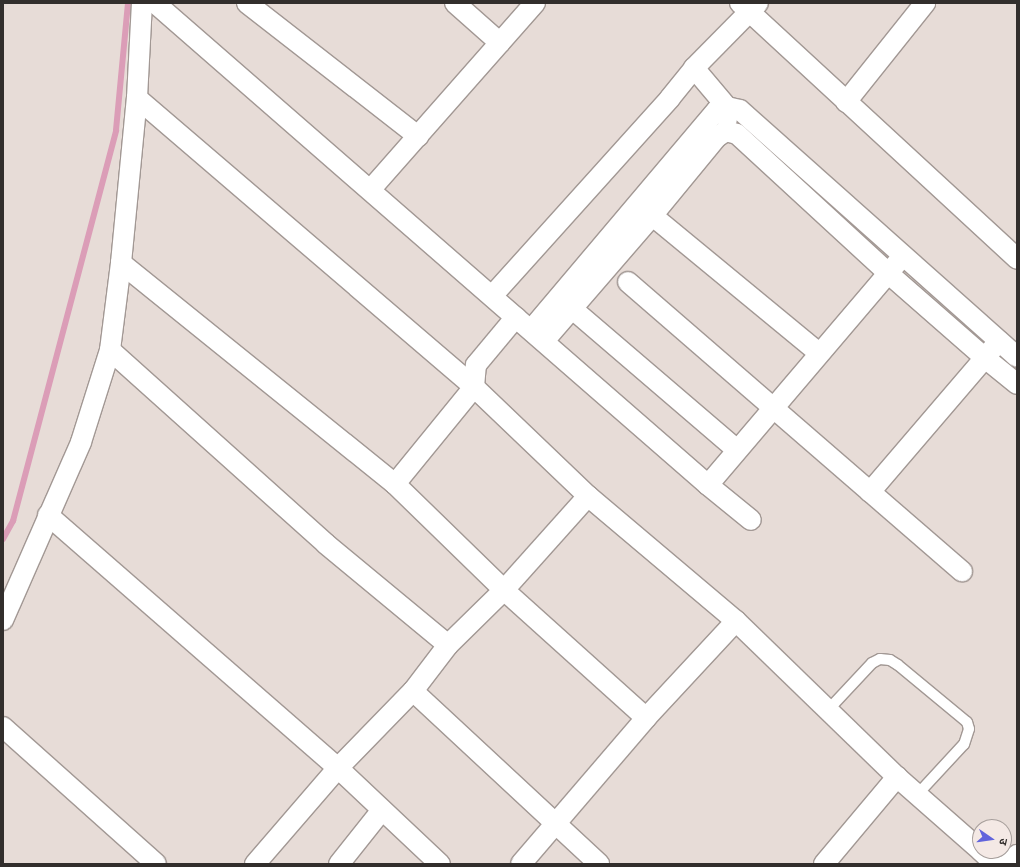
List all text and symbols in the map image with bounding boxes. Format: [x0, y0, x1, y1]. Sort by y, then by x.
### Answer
north arrow [972, 819, 1012, 859]
text: उ [996, 837, 1010, 846]

